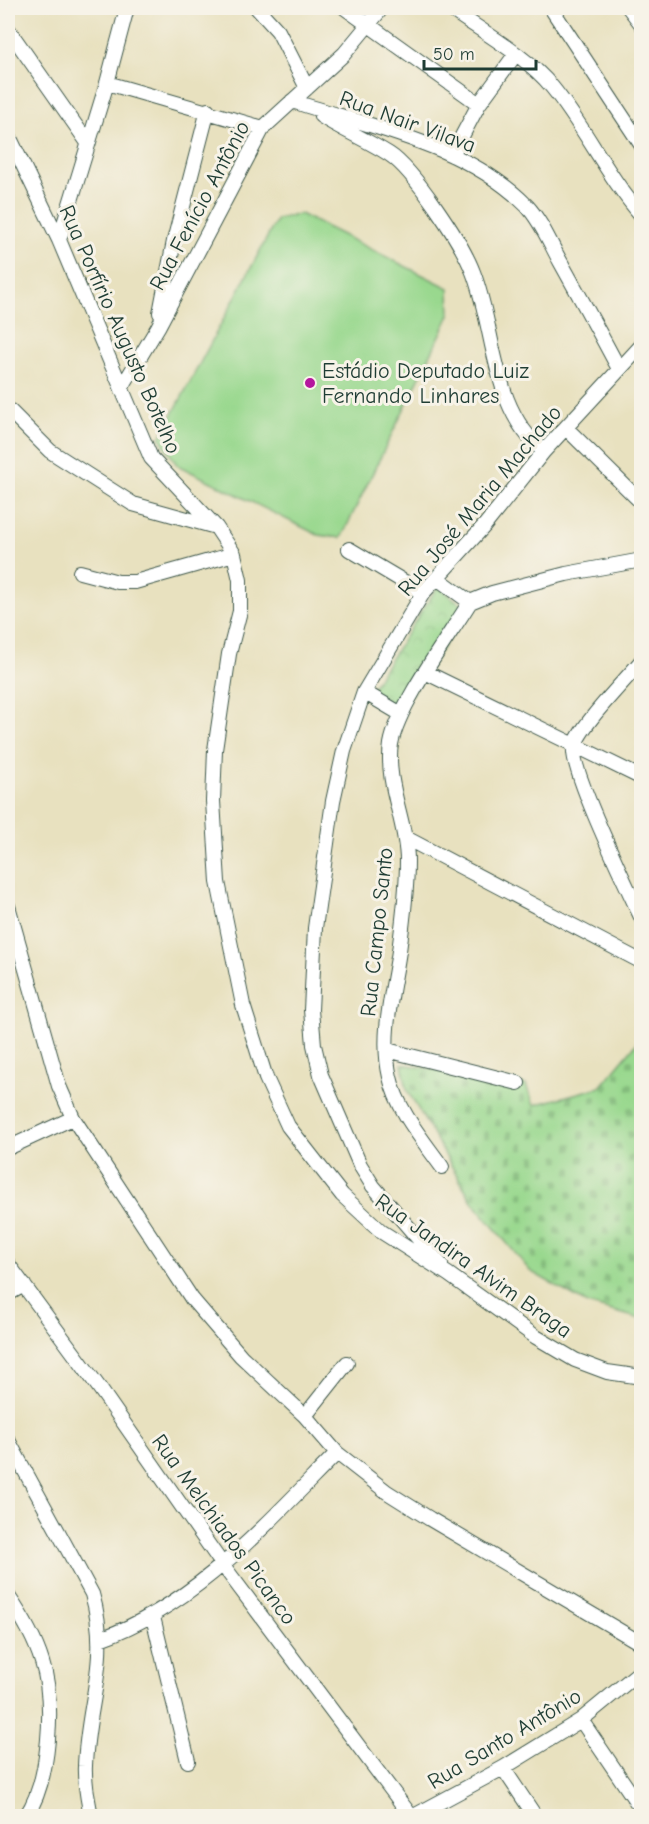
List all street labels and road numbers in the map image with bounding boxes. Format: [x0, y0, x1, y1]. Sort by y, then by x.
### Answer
street label: Rua Nair Vilava [336, 85, 479, 159]
street label: Rua Fenício Antônio [144, 116, 256, 295]
street label: Rua Porfírio Augusto Botelho [53, 201, 187, 458]
street label: Rua José Maria Machado [392, 400, 567, 601]
street label: Rua Campo Santo [355, 846, 399, 1018]
street label: Rua Jandira Alvim Braga [370, 1188, 577, 1344]
street label: Rua Melchiados Picanco [146, 1429, 302, 1630]
street label: Rua Santo Antônio [423, 1683, 586, 1795]

